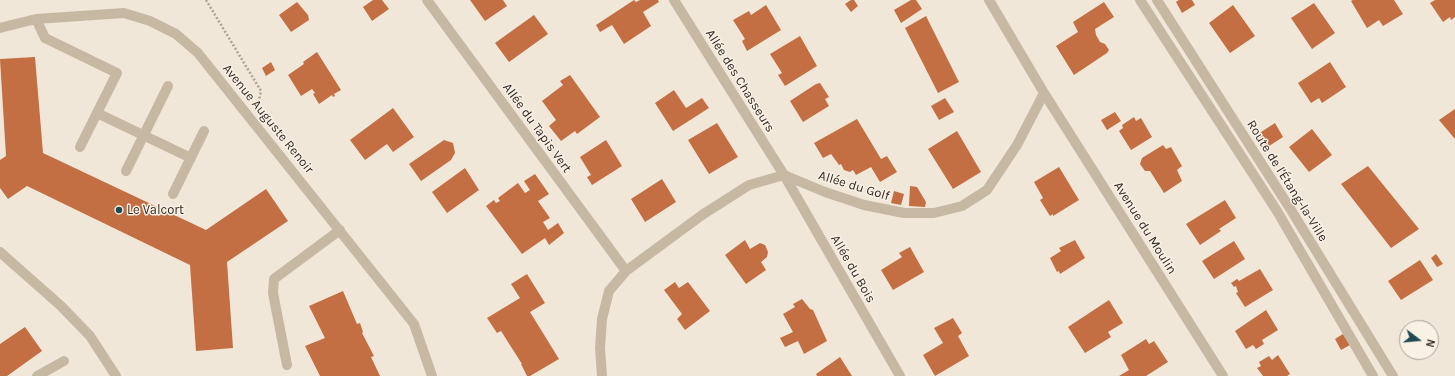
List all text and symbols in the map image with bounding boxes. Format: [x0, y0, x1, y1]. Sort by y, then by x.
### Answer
street label: Allée des Chasseurs [702, 27, 778, 135]
street label: Avenue Auguste Renoir [219, 61, 317, 177]
street label: Allée du Tapis Vert [499, 80, 575, 176]
street label: Route de l'Étang-la-Ville [1243, 118, 1331, 244]
street label: Allée du Golf [817, 168, 891, 204]
street label: Avenue du Moulin [1110, 179, 1180, 277]
place label: Le Valcort [127, 202, 184, 218]
marker: Le Valcort [114, 205, 124, 215]
street label: Allée du Bois [827, 232, 879, 306]
north arrow [1399, 320, 1439, 360]
text: N [1423, 338, 1437, 349]

